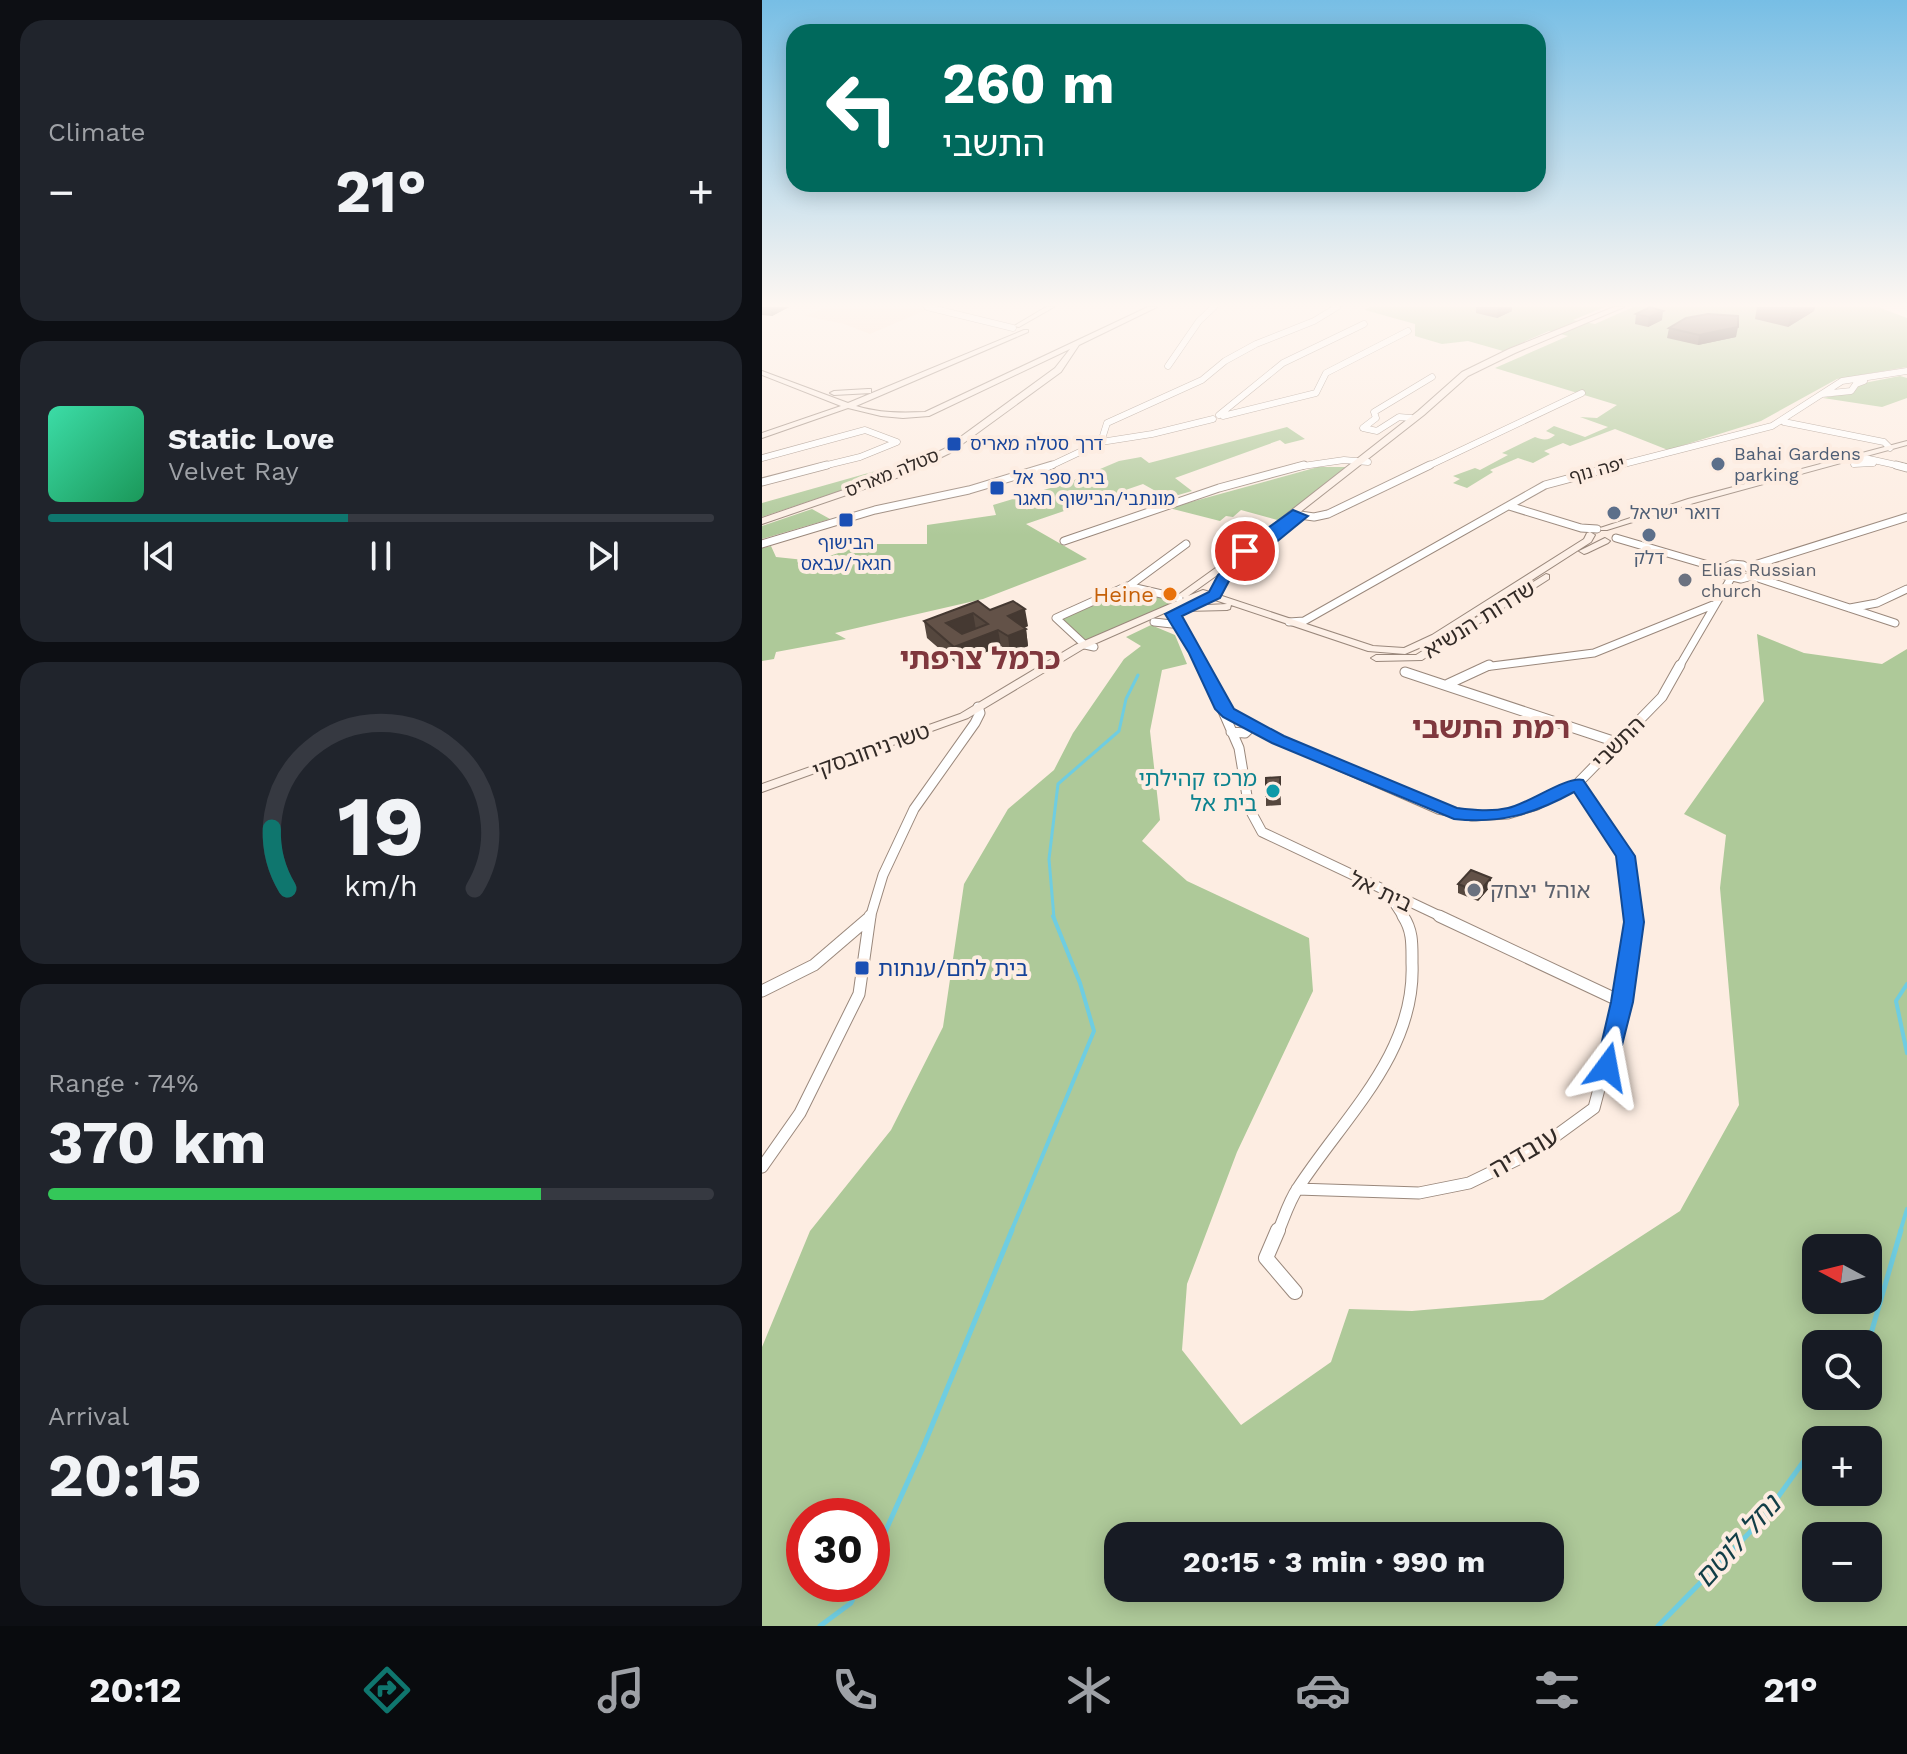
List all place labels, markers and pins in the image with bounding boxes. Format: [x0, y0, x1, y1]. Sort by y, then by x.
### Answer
place label: דרך סטלה מאריס [970, 433, 1104, 454]
marker: דרך סטלה מאריס [945, 435, 963, 453]
place label: Bahai Gardens parking [1734, 443, 1861, 485]
marker: Bahai Gardens parking [1709, 455, 1727, 473]
place label: בית ספר אל מונתבי/הבישוף חאגר [1013, 467, 1175, 509]
marker: בית ספר אל מונתבי/הבישוף חאגר [988, 479, 1006, 497]
place label: דואר ישראל [1630, 502, 1721, 523]
marker: דואר ישראל [1605, 504, 1623, 522]
marker: הבישוף חגאר/עבאס [837, 511, 855, 529]
pin [1211, 517, 1279, 585]
marker: דלק [1640, 526, 1658, 544]
place label: הבישוף חגאר/עבאס [800, 532, 892, 574]
place label: דלק [1634, 547, 1664, 568]
place label: Elias Russian church [1701, 559, 1817, 601]
marker: Elias Russian church [1676, 571, 1694, 589]
place label: Heine [1093, 582, 1154, 607]
marker: Heine [1161, 585, 1179, 603]
place label: מרכז קהילתי בית אל [1139, 766, 1257, 816]
marker: מרכז קהילתי בית אל [1264, 782, 1282, 800]
place label: אוהל יצחק [1490, 878, 1590, 903]
marker: אוהל יצחק [1465, 881, 1483, 899]
place label: בית לחם/ענתות [878, 956, 1028, 981]
marker: בית לחם/ענתות [853, 959, 871, 977]

